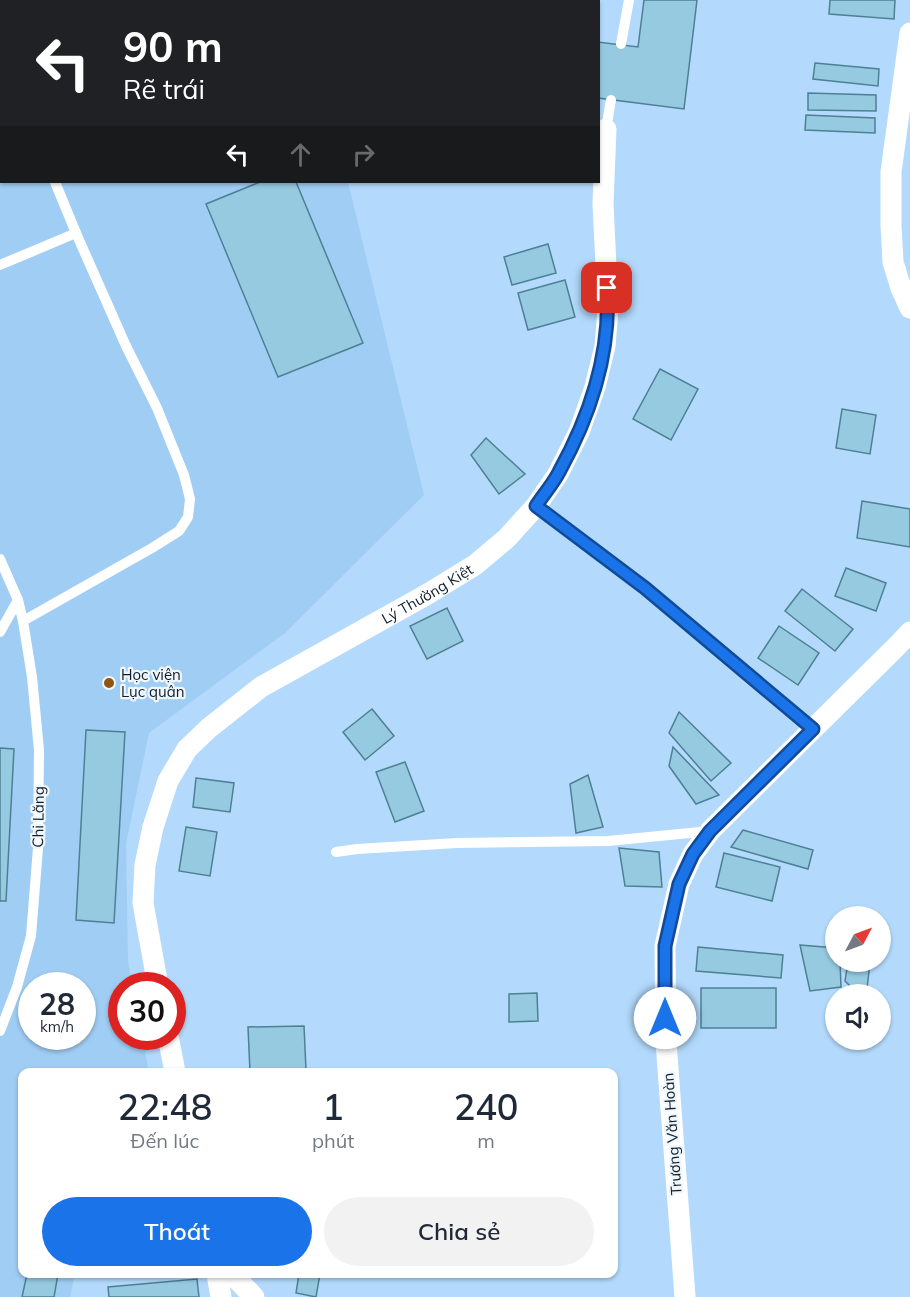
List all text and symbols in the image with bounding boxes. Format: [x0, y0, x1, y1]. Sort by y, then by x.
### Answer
text: 90 m [123, 20, 223, 73]
icon: left [24, 24, 102, 102]
text: Rẽ trái [123, 72, 205, 106]
icon: left [221, 138, 254, 171]
icon: ahead [284, 138, 317, 171]
icon: right [347, 138, 380, 171]
pin [581, 262, 632, 313]
icon: arrive [590, 271, 623, 304]
street label: Lý Thường Kiệt [378, 559, 476, 628]
place label: Học viện Lục quân [121, 665, 184, 701]
marker: Học viện Lục quân [102, 676, 116, 690]
street label: Chi Lăng [28, 786, 48, 848]
north arrow [825, 906, 891, 972]
map controls [825, 906, 891, 1050]
speed limit sign: 30 [108, 972, 186, 1050]
button: sound [825, 984, 891, 1050]
text: 28 [39, 985, 75, 1023]
position arrow [633, 986, 697, 1050]
text: km/h [40, 1017, 74, 1036]
street label: Trương Văn Hoàn [658, 1072, 686, 1196]
text: 22:48 [117, 1084, 212, 1129]
text: 1 [322, 1084, 344, 1129]
text: 240 [454, 1084, 518, 1129]
text: Đến lúc [130, 1128, 199, 1153]
text: phút [312, 1128, 354, 1153]
text: m [477, 1128, 495, 1153]
button: Thoát [42, 1197, 312, 1266]
button: Chia sẻ [324, 1197, 594, 1266]

